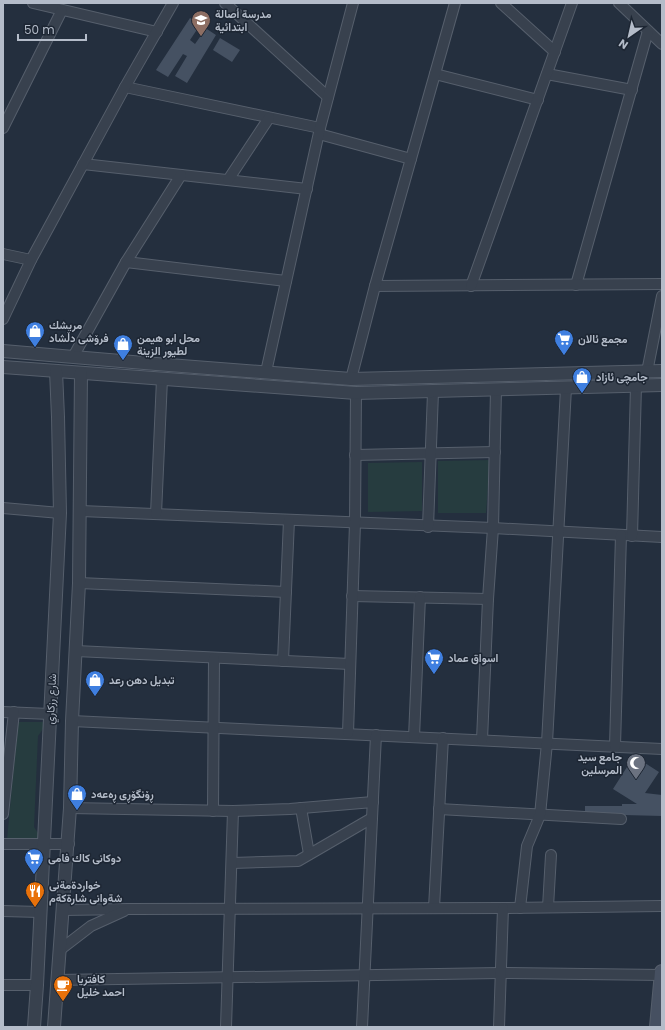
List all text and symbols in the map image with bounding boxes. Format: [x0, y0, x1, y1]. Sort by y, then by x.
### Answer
place label: مدرسة أصالة ابتدائية [215, 6, 271, 35]
school or university icon: مدرسة أصالة ابتدائية [190, 9, 212, 37]
scale bar [18, 16, 86, 42]
north arrow [609, 16, 649, 56]
text: 50 m [24, 21, 55, 38]
text: N [616, 35, 631, 53]
place label: مريشك فرۆشى دڵشاد [49, 317, 109, 346]
shop icon: مريشك فرۆشى دڵشاد [24, 320, 46, 348]
supermarket icon: مجمع ئالان [553, 328, 575, 356]
place label: محل ابو هيمن لطيور الزينة [137, 330, 200, 359]
place label: مجمع ئالان [578, 331, 628, 347]
shop icon: محل ابو هيمن لطيور الزينة [112, 333, 134, 361]
shop icon: جامچی ئازاد [571, 366, 593, 394]
place label: جامچی ئازاد [596, 369, 648, 385]
supermarket icon: اسواق عماد [423, 647, 445, 675]
place label: اسواق عماد [448, 650, 498, 666]
shop icon: تبديل دهن رعد [84, 669, 106, 697]
place label: تبديل دهن رعد [109, 672, 175, 688]
street label: شارع رزكاري [42, 673, 62, 725]
place label: جامع سيد المرسلين [578, 749, 623, 778]
mosque icon: جامع سيد المرسلين [625, 752, 647, 780]
shop icon: ڕۆنگۆڕی ڕەعەد [66, 783, 88, 811]
place label: ڕۆنگۆڕی ڕەعەد [91, 786, 154, 803]
supermarket icon: دوكانى كاك فامى [23, 847, 45, 875]
place label: دوكانى كاك فامى [48, 850, 122, 866]
place label: خواردةمةنى شةوانى شارةكةم [49, 877, 123, 906]
restaurant icon: خواردةمةنى شةوانى شارةكةم [24, 880, 46, 908]
place label: كافتريا احمد خليل [77, 971, 125, 1000]
cafe icon: كافتريا احمد خليل [52, 974, 74, 1002]

